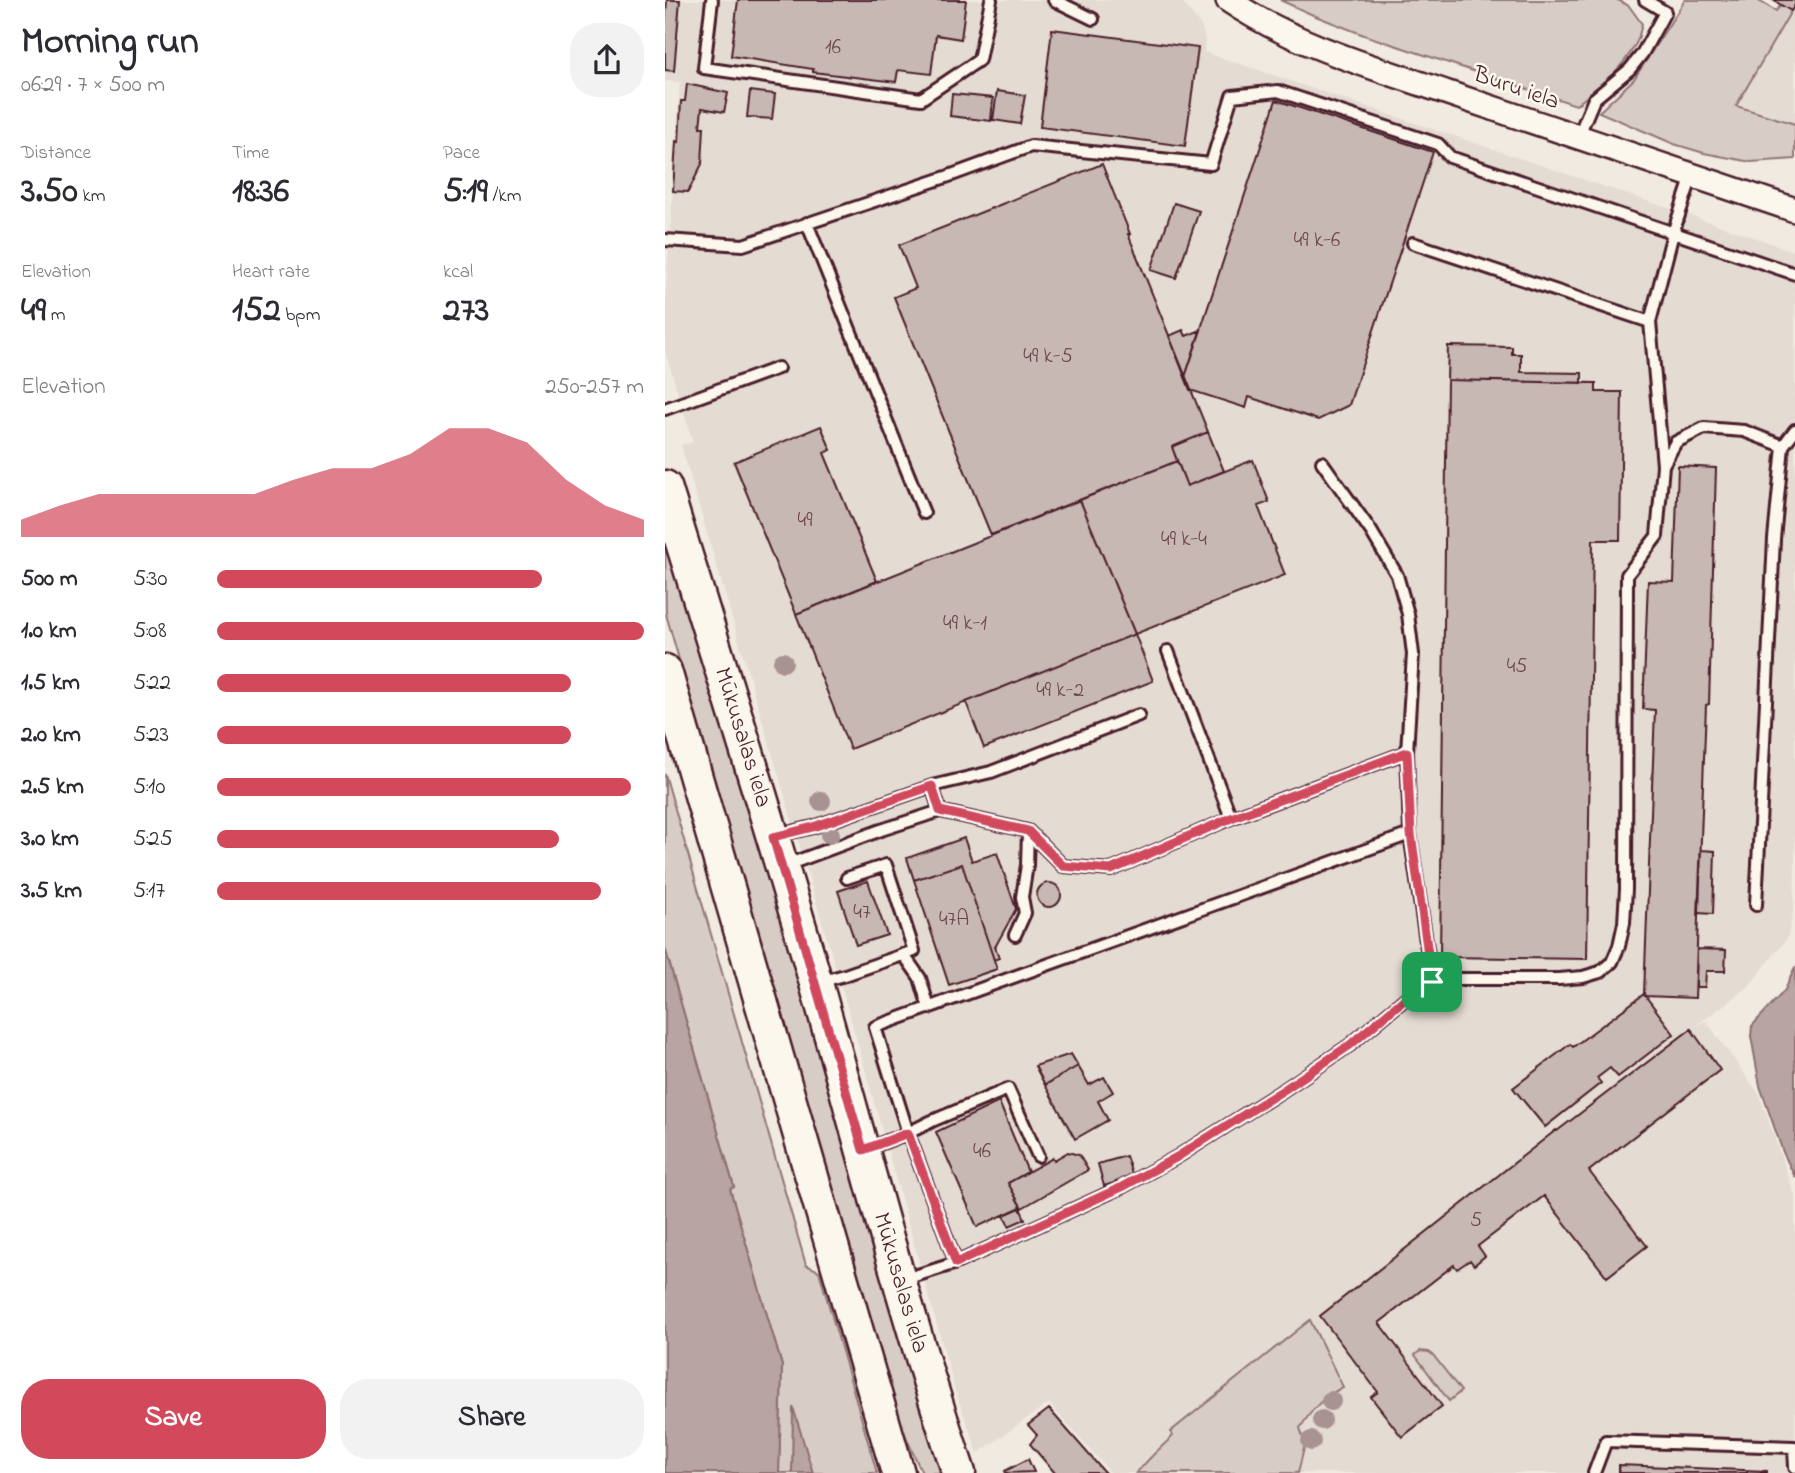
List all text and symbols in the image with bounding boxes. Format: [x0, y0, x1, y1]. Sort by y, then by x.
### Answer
text: Morning run [21, 15, 199, 71]
button: share [570, 23, 644, 97]
house number: 16 [825, 33, 841, 63]
street label: Buru iela [1467, 58, 1564, 120]
text: 06:29 · 7 × 500 m [21, 69, 165, 102]
text: Distance [21, 140, 91, 167]
text: Time [232, 140, 270, 167]
text: Pace [443, 140, 480, 167]
text: 3.50 [21, 167, 78, 218]
text: 18:36 [232, 167, 289, 218]
text: 5:19 [443, 167, 488, 218]
text: km [78, 183, 106, 210]
text: /km [488, 183, 521, 210]
house number: 49 k-6 [1294, 226, 1340, 256]
text: Elevation [21, 259, 91, 286]
text: Heart rate [232, 259, 310, 286]
text: kcal [443, 259, 473, 286]
text: 49 [21, 286, 46, 337]
text: 152 [232, 286, 281, 337]
text: 273 [443, 286, 489, 337]
text: m [46, 302, 65, 329]
text: bpm [281, 302, 320, 329]
house number: 49 k-5 [1023, 342, 1073, 372]
text: Elevation [21, 371, 106, 404]
text: 250–257 m [545, 371, 644, 404]
house number: 49 [798, 506, 813, 536]
house number: 49 k-4 [1161, 525, 1207, 555]
text: 500 m [21, 563, 78, 596]
text: 5:30 [133, 563, 168, 596]
house number: 49 k-1 [943, 609, 987, 639]
text: 1.0 km [21, 615, 77, 648]
text: 5:08 [133, 615, 167, 648]
house number: 45 [1507, 652, 1527, 682]
street label: Mūkusalas iela [704, 663, 781, 812]
text: 1.5 km [21, 667, 80, 700]
text: 5:22 [133, 667, 171, 700]
house number: 49 k-2 [1036, 676, 1084, 706]
text: 2.0 km [21, 719, 81, 752]
text: 5:23 [133, 719, 169, 752]
text: 2.5 km [21, 771, 84, 804]
text: 5:10 [133, 771, 165, 804]
text: 3.0 km [21, 823, 79, 856]
text: 5:25 [133, 823, 173, 856]
text: 3.5 km [21, 875, 82, 908]
text: 5:17 [133, 875, 165, 908]
house number: 47 [853, 898, 871, 928]
house number: 47A [939, 905, 969, 935]
pin [1402, 952, 1462, 1012]
icon: arrive [1413, 963, 1451, 1001]
house number: 46 [973, 1137, 991, 1167]
house number: 5 [1470, 1206, 1482, 1236]
street label: Mūkusalas iela [863, 1209, 937, 1358]
button: Save [21, 1379, 326, 1459]
button: Share [340, 1379, 644, 1459]

